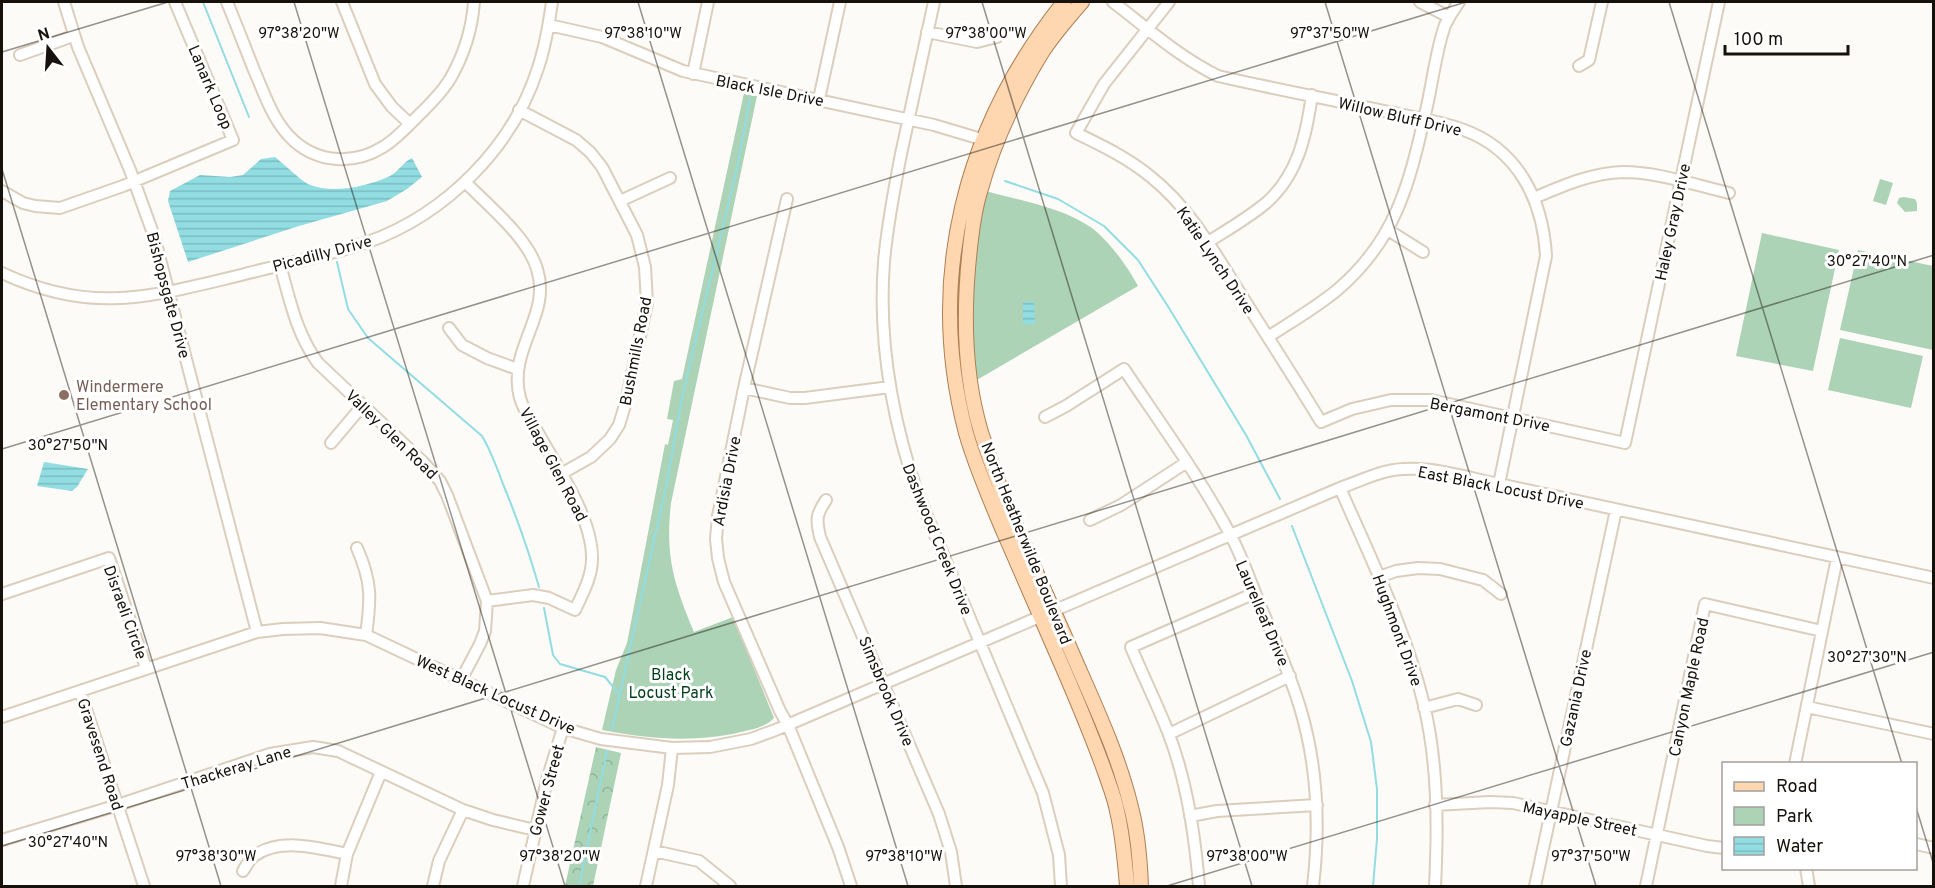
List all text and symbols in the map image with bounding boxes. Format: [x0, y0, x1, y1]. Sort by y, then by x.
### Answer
north arrow [18, 18, 78, 78]
scale bar [1725, 18, 1848, 56]
text: N [36, 24, 53, 47]
text: 97°38'20"W [258, 25, 340, 44]
text: 97°38'10"W [604, 25, 682, 44]
text: 97°38'00"W [945, 25, 1027, 44]
text: 97°37'50"W [1290, 25, 1370, 44]
text: 100 m [1734, 29, 1783, 52]
street label: Lanark Loop [182, 43, 236, 133]
street label: Black Isle Drive [714, 72, 825, 112]
street label: Willow Bluff Drive [1336, 94, 1463, 142]
street label: Haley Gray Drive [1652, 162, 1696, 283]
street label: Katie Lynch Drive [1171, 203, 1258, 319]
street label: Bishopsgate Drive [141, 230, 194, 361]
street label: Picadilly Drive [271, 232, 374, 278]
text: 30°27'40"N [1827, 253, 1907, 272]
street label: Bushmills Road [617, 295, 657, 408]
place label: Windermere Elementary School [76, 378, 212, 416]
street label: Valley Glen Road [340, 386, 441, 484]
marker: Windermere Elementary School [57, 388, 71, 402]
street label: Bergamont Drive [1428, 394, 1551, 437]
street label: Village Glen Road [514, 404, 591, 526]
street label: Ardisia Drive [709, 435, 747, 528]
text: 30°27'50"N [28, 437, 108, 456]
street label: North Heatherwilde Boulevard [975, 440, 1075, 648]
street label: Dashwood Creek Drive [897, 461, 976, 618]
street label: East Black Locust Drive [1416, 463, 1585, 515]
street label: Laurelleaf Drive [1230, 558, 1292, 670]
street label: Disraeli Circle [98, 563, 150, 662]
street label: Hughmont Drive [1367, 572, 1426, 689]
street label: Canyon Maple Road [1665, 616, 1714, 759]
street label: Simsbrook Drive [853, 634, 917, 750]
street label: Gazania Drive [1557, 648, 1597, 749]
text: 30°27'30"N [1827, 649, 1907, 668]
street label: West Black Locust Drive [412, 652, 578, 740]
park label: Black Locust Park [628, 666, 714, 704]
street label: Gravesend Road [72, 696, 127, 813]
street label: Thackeray Lane [179, 743, 294, 795]
street label: Gower Street [526, 743, 570, 838]
legend [1722, 762, 1917, 870]
text: Road [1776, 776, 1818, 799]
street label: Mayapple Street [1521, 798, 1638, 842]
text: Park [1776, 806, 1813, 829]
text: 30°27'40"N [28, 834, 108, 853]
text: Water [1776, 836, 1823, 859]
text: 97°38'30"W [175, 848, 257, 867]
text: 97°38'20"W [519, 848, 601, 867]
text: 97°38'10"W [865, 848, 943, 867]
text: 97°38'00"W [1206, 848, 1288, 867]
text: 97°37'50"W [1551, 848, 1631, 867]

